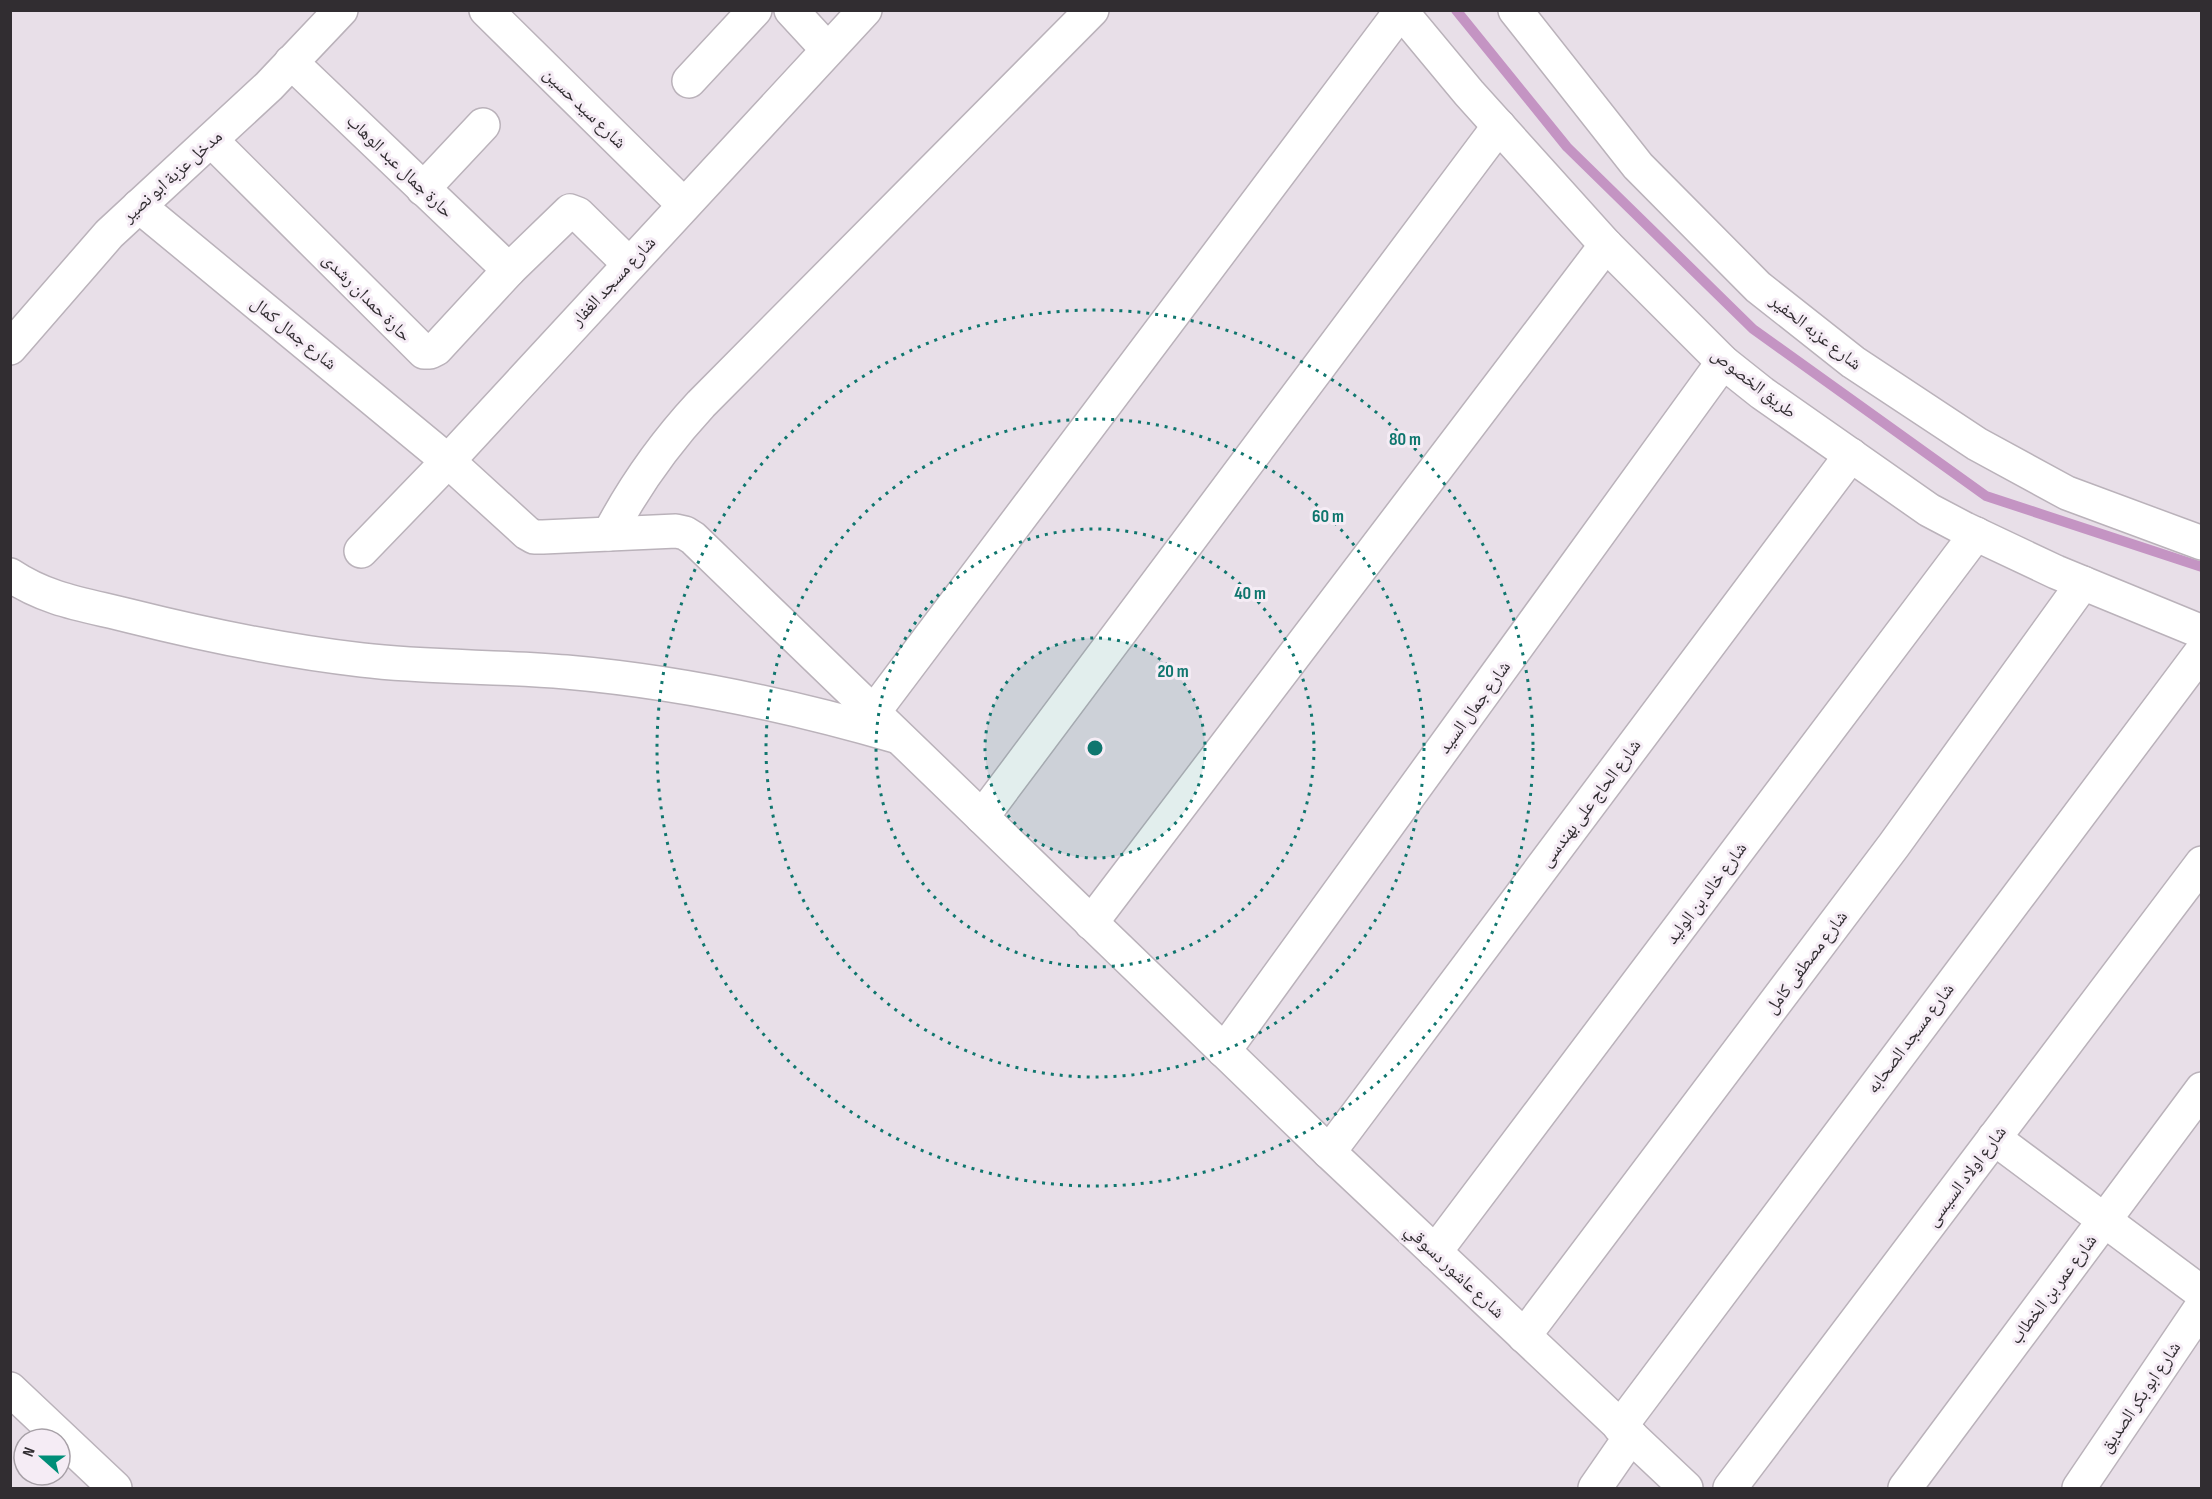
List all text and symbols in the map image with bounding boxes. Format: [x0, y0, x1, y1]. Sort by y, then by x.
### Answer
street label: شارع سيد حسين [539, 64, 631, 153]
street label: حارة جمال عبد الوهاب [342, 110, 457, 223]
street label: مدخل عزبة ابو نصير [117, 126, 227, 227]
street label: شارع مسجد الغفار [566, 232, 660, 331]
street label: حارة حمدان رشدى [318, 249, 415, 346]
street label: شارع عزبه الحفير [1765, 290, 1866, 375]
street label: شارع جمال كمال [247, 292, 341, 374]
street label: طريق الخصوص [1707, 344, 1800, 423]
text: 80 m [1389, 429, 1421, 450]
text: 60 m [1312, 506, 1344, 527]
text: 40 m [1234, 583, 1266, 604]
street label: شارع جمال السيد [1434, 657, 1515, 758]
text: 20 m [1157, 661, 1189, 682]
street label: شارع الحاج على بهندسى [1535, 735, 1646, 872]
centre of rings [1085, 738, 1105, 758]
street label: شارع خالد بن الوليد [1661, 838, 1751, 948]
street label: شارع مصطفى كامل [1761, 907, 1852, 1018]
street label: شارع مسجد الصحابه [1862, 979, 1959, 1097]
street label: شارع اولاد السيسى [1922, 1122, 2011, 1231]
street label: شارع عاشور دسوقي [1398, 1220, 1509, 1325]
street label: شارع عمر بن الخطاب [2005, 1230, 2101, 1348]
street label: شارع ابو بكر الصديق [2096, 1338, 2185, 1457]
north arrow [12, 1427, 72, 1487]
text: N [19, 1445, 40, 1460]

